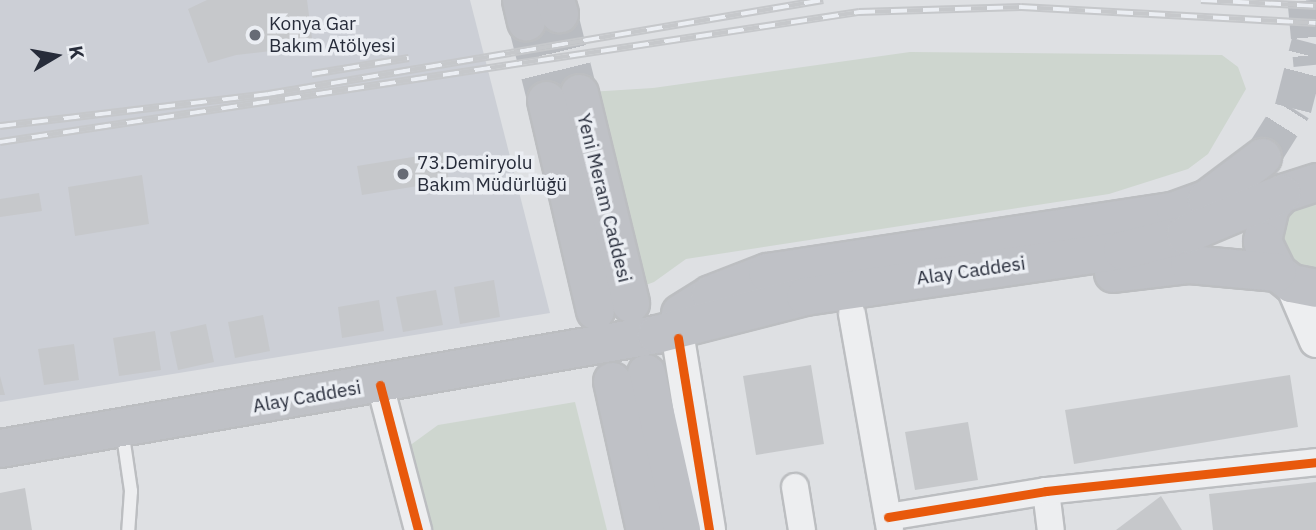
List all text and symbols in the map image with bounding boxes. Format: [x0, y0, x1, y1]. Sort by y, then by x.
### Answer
place label: Konya Gar Bakım Atölyesi [269, 13, 396, 57]
north arrow [21, 21, 91, 91]
marker: Konya Gar Bakım Atölyesi [247, 27, 263, 43]
text: K [64, 44, 90, 61]
street label: Yeni Meram Caddesi [572, 111, 636, 285]
place label: 73.Demiryolu Bakım Müdürlüğü [417, 152, 567, 196]
marker: 73.Demiryolu Bakım Müdürlüğü [395, 166, 411, 182]
street label: Alay Caddesi [915, 252, 1027, 290]
street label: Alay Caddesi [251, 376, 363, 418]

